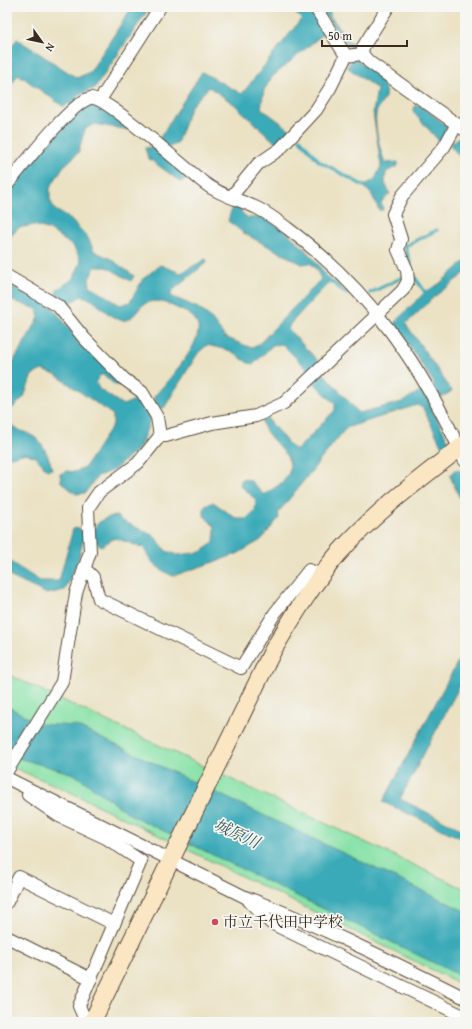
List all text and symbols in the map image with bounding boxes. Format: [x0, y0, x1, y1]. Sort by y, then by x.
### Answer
north arrow [22, 22, 62, 62]
scale bar [322, 22, 407, 48]
text: 50 m [328, 27, 352, 44]
text: N [41, 40, 59, 55]
water label: 城原川 [210, 812, 266, 855]
place label: 市立千代田中学校 [223, 911, 343, 932]
marker: 市立千代田中学校 [210, 917, 220, 927]

